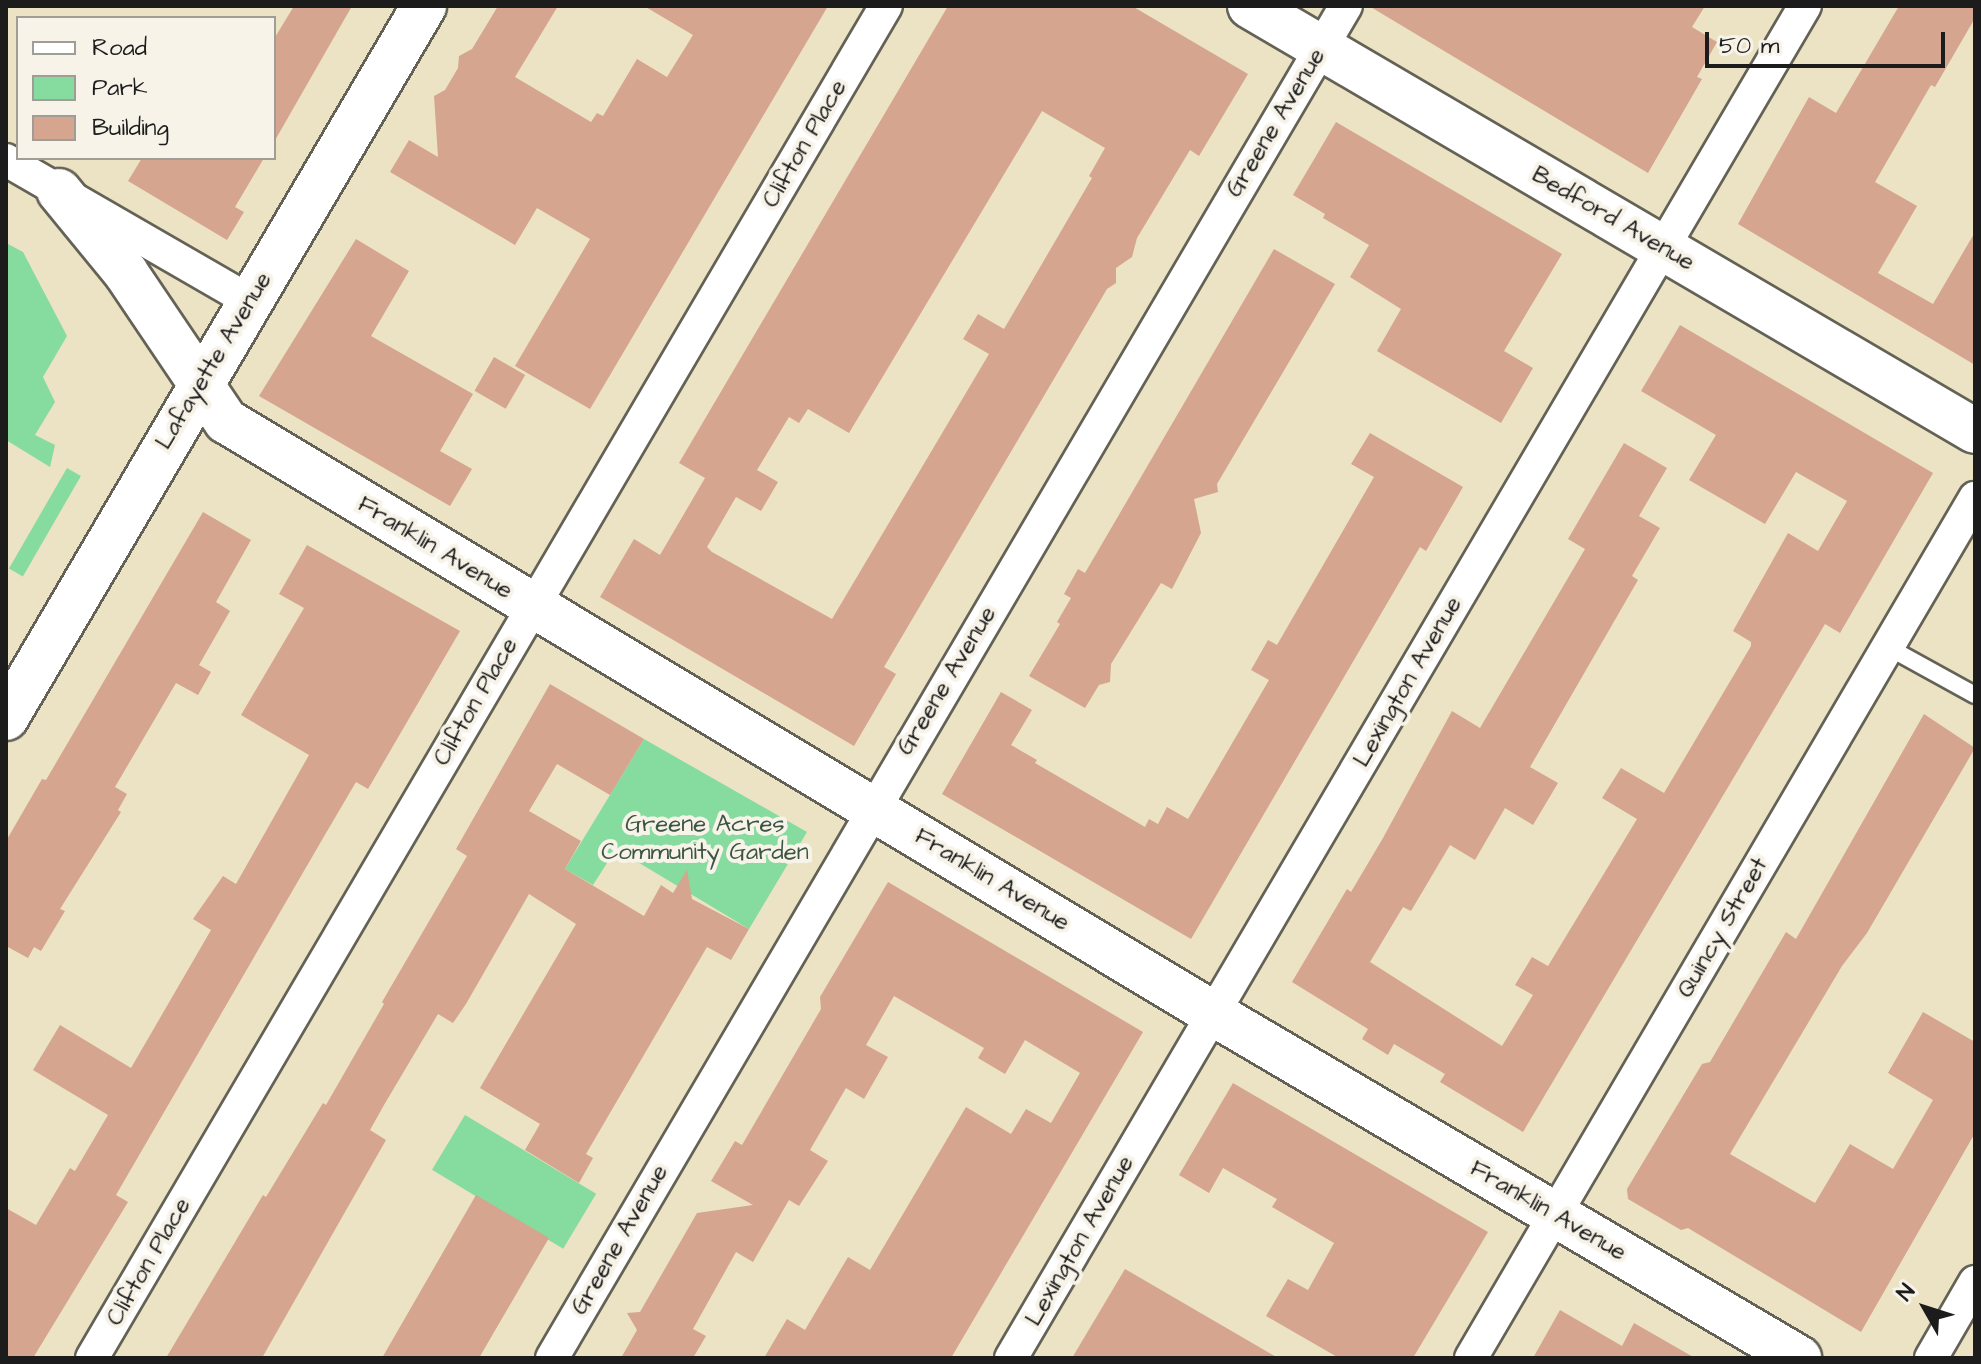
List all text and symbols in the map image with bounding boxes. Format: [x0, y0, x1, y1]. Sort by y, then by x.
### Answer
legend [16, 16, 276, 160]
scale bar [1709, 16, 1949, 66]
text: 50 m [1719, 29, 1779, 63]
text: Road [92, 31, 147, 65]
street label: Greene Avenue [1220, 43, 1332, 203]
text: Park [92, 71, 148, 105]
street label: Clifton Place [757, 75, 853, 213]
text: Building [92, 111, 169, 145]
street label: Bedford Avenue [1526, 161, 1700, 277]
street label: Lafayette Avenue [150, 267, 278, 455]
street label: Franklin Avenue [352, 490, 518, 606]
street label: Lexington Avenue [1348, 592, 1468, 772]
street label: Greene Avenue [891, 601, 1003, 761]
street label: Clifton Place [428, 633, 524, 771]
park label: Greene Acres Community Garden [601, 811, 809, 867]
street label: Franklin Avenue [909, 822, 1075, 938]
street label: Quincy Street [1671, 853, 1775, 1003]
street label: Lexington Avenue [1020, 1151, 1140, 1331]
street label: Franklin Avenue [1465, 1155, 1631, 1267]
street label: Greene Avenue [565, 1160, 675, 1320]
street label: Clifton Place [101, 1193, 197, 1331]
north arrow [1885, 1268, 1965, 1348]
text: N [1890, 1277, 1922, 1308]

